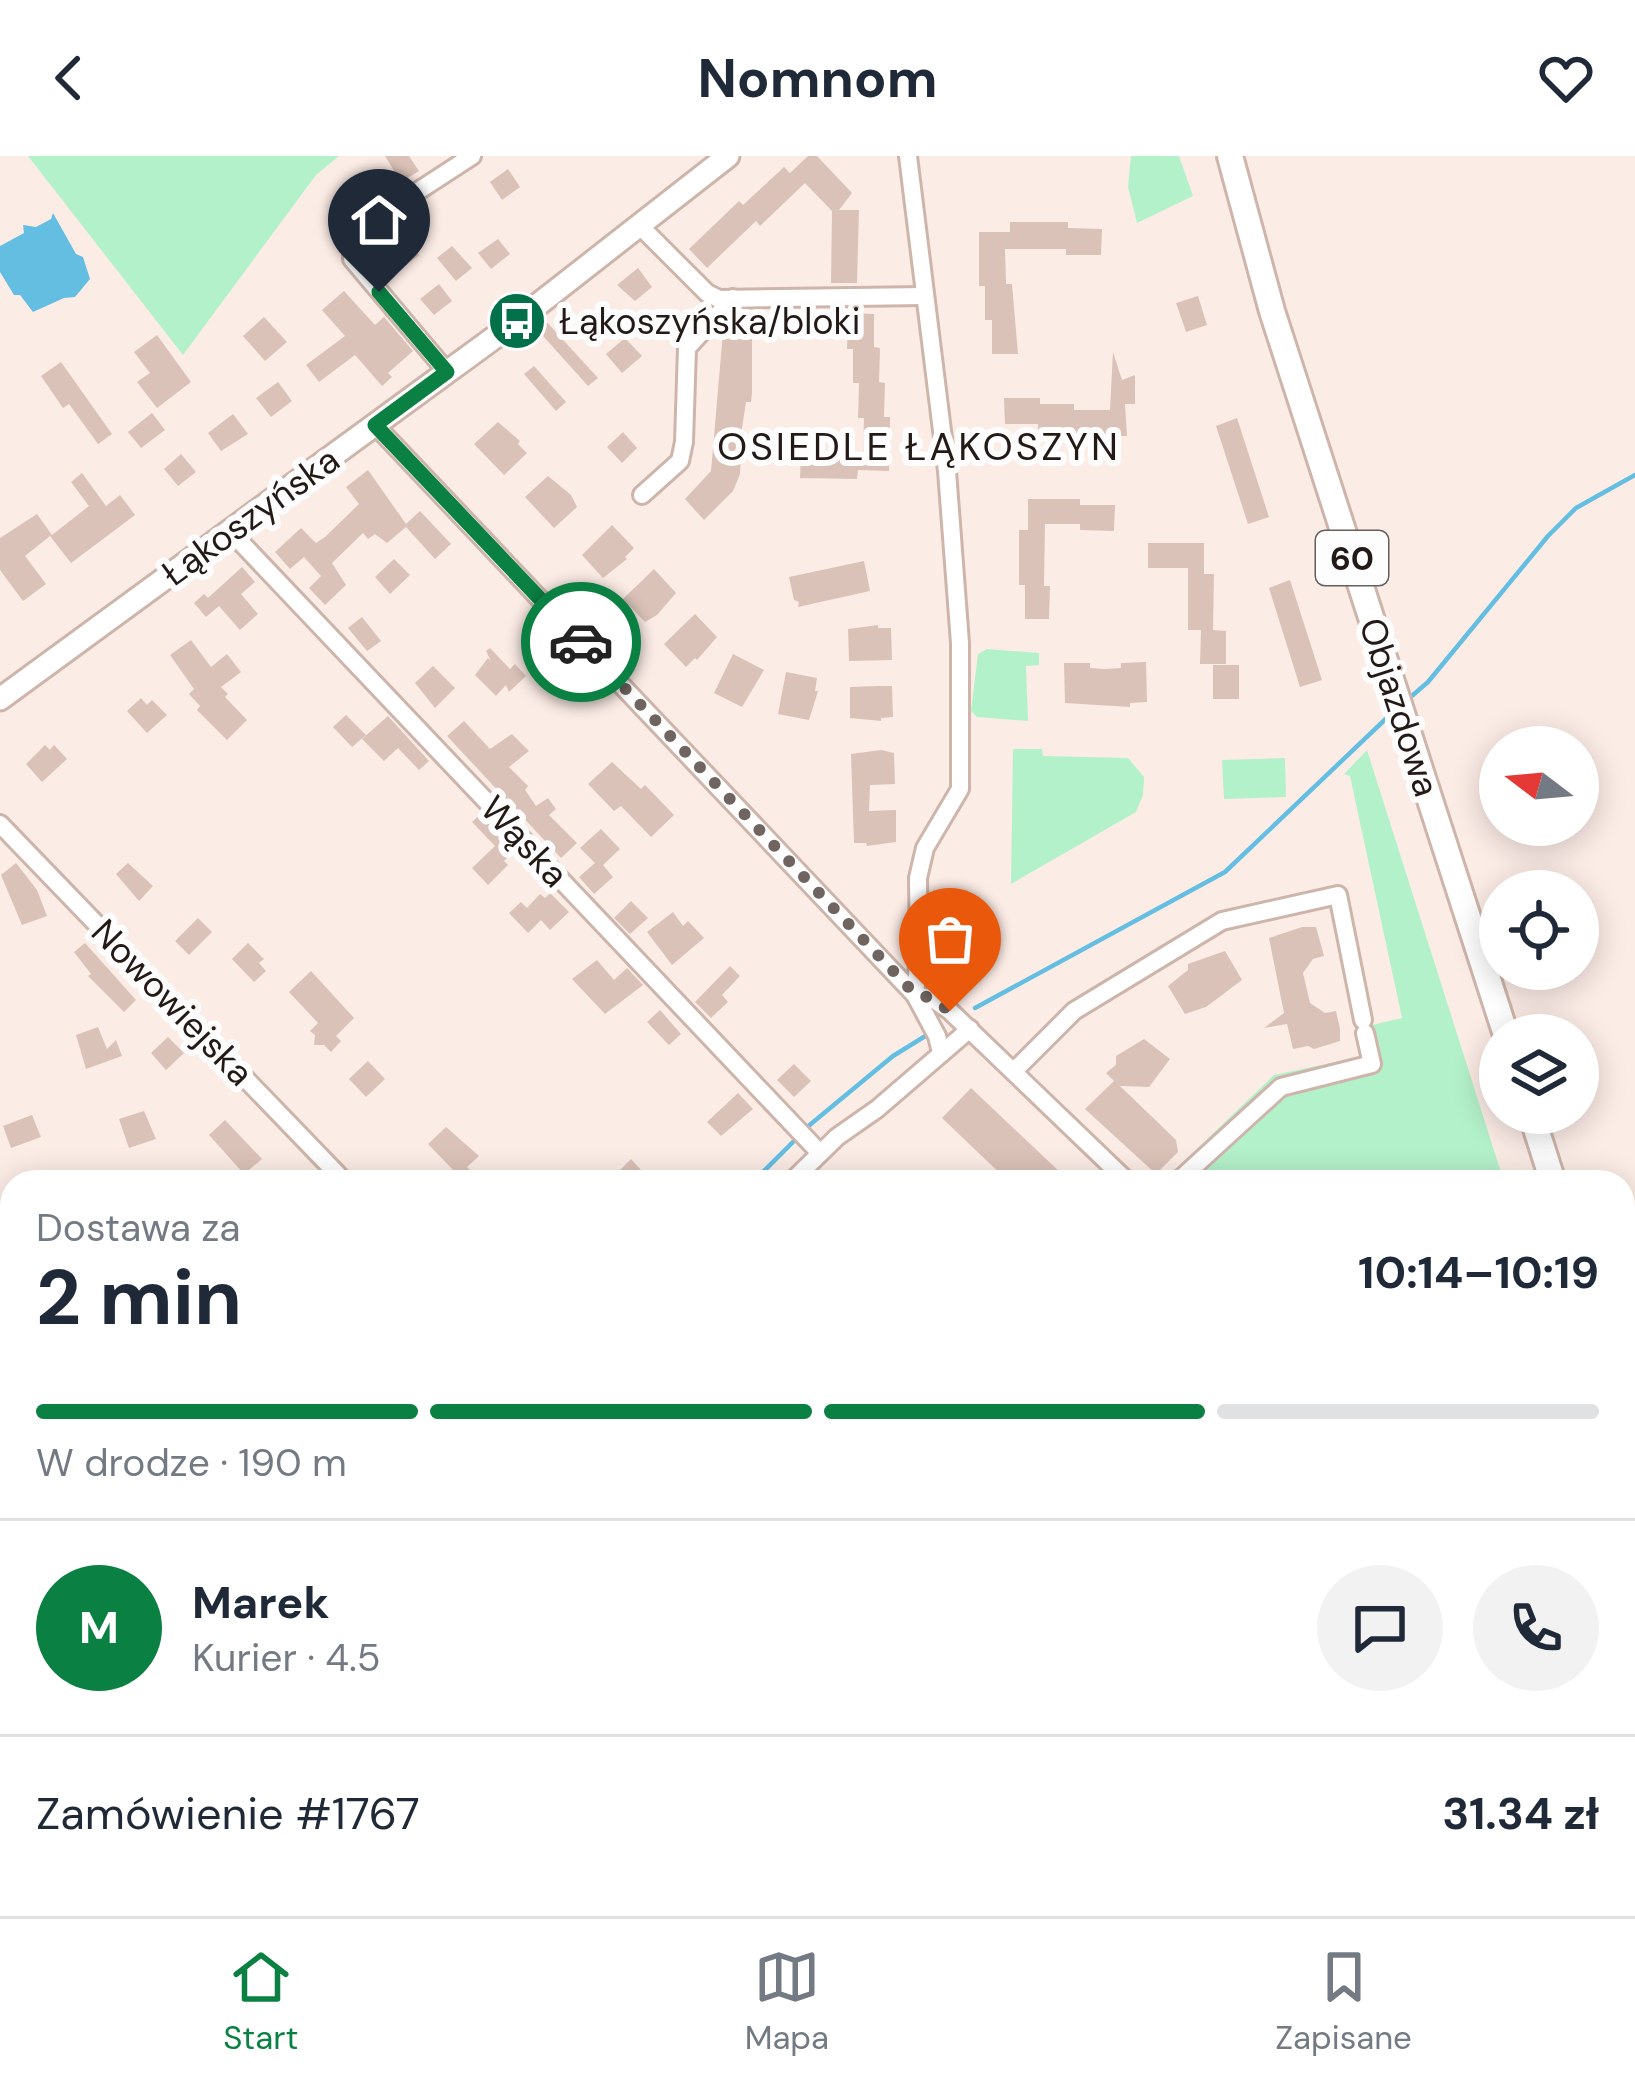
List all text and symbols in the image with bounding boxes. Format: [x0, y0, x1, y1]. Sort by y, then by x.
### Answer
text: Nomnom [697, 43, 938, 114]
icon: back [36, 45, 102, 111]
icon: heart [1533, 45, 1599, 111]
pin [328, 169, 430, 292]
icon: home [346, 187, 412, 253]
bus stop icon: Łąkoszyńska/bloki [486, 290, 548, 352]
place label: Łąkoszyńska/bloki [559, 298, 860, 345]
district label: OSIEDLE ŁĄKOSZYN [717, 421, 1121, 472]
street label: Łąkoszyńska [152, 436, 348, 597]
road number: 60 [1316, 531, 1388, 585]
courier [521, 582, 641, 702]
icon: car [548, 609, 614, 675]
street label: Objazdowa [1349, 612, 1450, 802]
north arrow [1479, 726, 1599, 846]
map controls [1479, 726, 1599, 1134]
street label: Wąska [471, 786, 579, 897]
button: locate [1479, 870, 1599, 990]
pin [899, 888, 1001, 1011]
icon: bag [917, 906, 983, 972]
street label: Nowowiejska [81, 909, 264, 1096]
button: layers [1479, 1014, 1599, 1134]
text: Dostawa za [36, 1202, 241, 1253]
text: 10:14–10:19 [1358, 1243, 1599, 1302]
text: 2 min [36, 1247, 242, 1348]
text: W drodze · 190 m [36, 1437, 347, 1488]
button: chat [1317, 1565, 1443, 1691]
button: phone [1473, 1565, 1599, 1691]
text: Marek [192, 1573, 329, 1632]
text: M [79, 1598, 119, 1657]
text: Kurier · 4.5 [192, 1632, 381, 1683]
text: Zamówienie #1767 [36, 1784, 420, 1843]
text: 31.34 zł [1442, 1784, 1599, 1843]
tab: Start [223, 1944, 298, 2059]
tab: Mapa [745, 1944, 829, 2059]
tab: Zapisane [1275, 1944, 1412, 2059]

